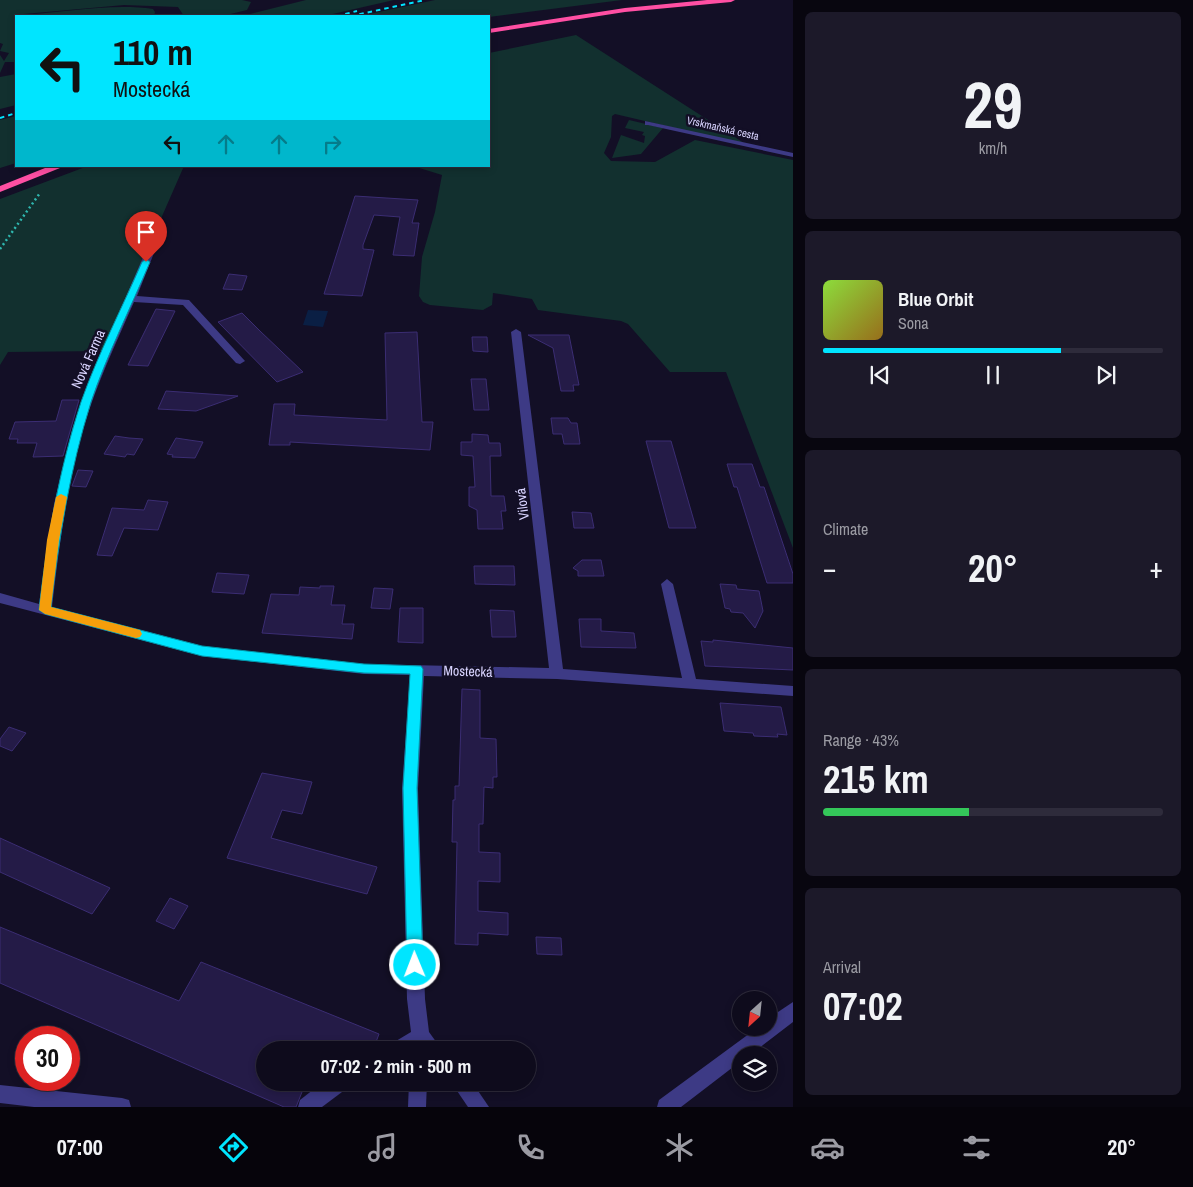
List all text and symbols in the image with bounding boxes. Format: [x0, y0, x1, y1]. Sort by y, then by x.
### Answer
text: 110 m [113, 29, 193, 76]
icon: left [30, 35, 95, 100]
text: 29 [963, 61, 1023, 148]
text: Mostecká [113, 74, 190, 104]
street label: Vrskmaňská cesta [686, 113, 760, 143]
icon: left [159, 130, 187, 158]
icon: ahead [212, 130, 240, 158]
icon: ahead [265, 130, 293, 158]
icon: right [318, 130, 346, 158]
text: km/h [979, 137, 1007, 159]
pin [125, 211, 167, 262]
icon: arrive [132, 218, 160, 246]
text: Blue Orbit [898, 286, 973, 312]
text: Sona [898, 312, 929, 334]
street label: Nová Farma [67, 326, 109, 391]
icon: previous [866, 361, 894, 389]
icon: pause [979, 361, 1007, 389]
icon: next [1092, 361, 1120, 389]
street label: Vilová [511, 487, 533, 521]
text: Climate [823, 518, 868, 540]
text: 20° [968, 543, 1018, 594]
text: − [823, 549, 836, 587]
text: + [1150, 549, 1163, 587]
street label: Mostecká [443, 661, 493, 681]
text: Range · 43% [823, 729, 899, 751]
text: 215 km [823, 754, 929, 805]
position arrow [388, 938, 440, 990]
text: Arrival [823, 956, 861, 978]
text: 07:02 [823, 981, 903, 1032]
north arrow [732, 991, 778, 1036]
map controls [732, 991, 777, 1091]
speed limit sign: 30 [15, 1026, 80, 1091]
button: layers [732, 1046, 777, 1091]
text: 07:02 · 2 min · 500 m [321, 1053, 471, 1079]
icon: directions [216, 1130, 251, 1165]
icon: music [365, 1130, 400, 1165]
icon: phone [513, 1130, 548, 1165]
icon: climate [662, 1130, 697, 1165]
icon: car [810, 1130, 845, 1165]
icon: filters [959, 1130, 994, 1165]
text: 07:00 [57, 1132, 103, 1162]
text: 20° [1107, 1132, 1136, 1162]

